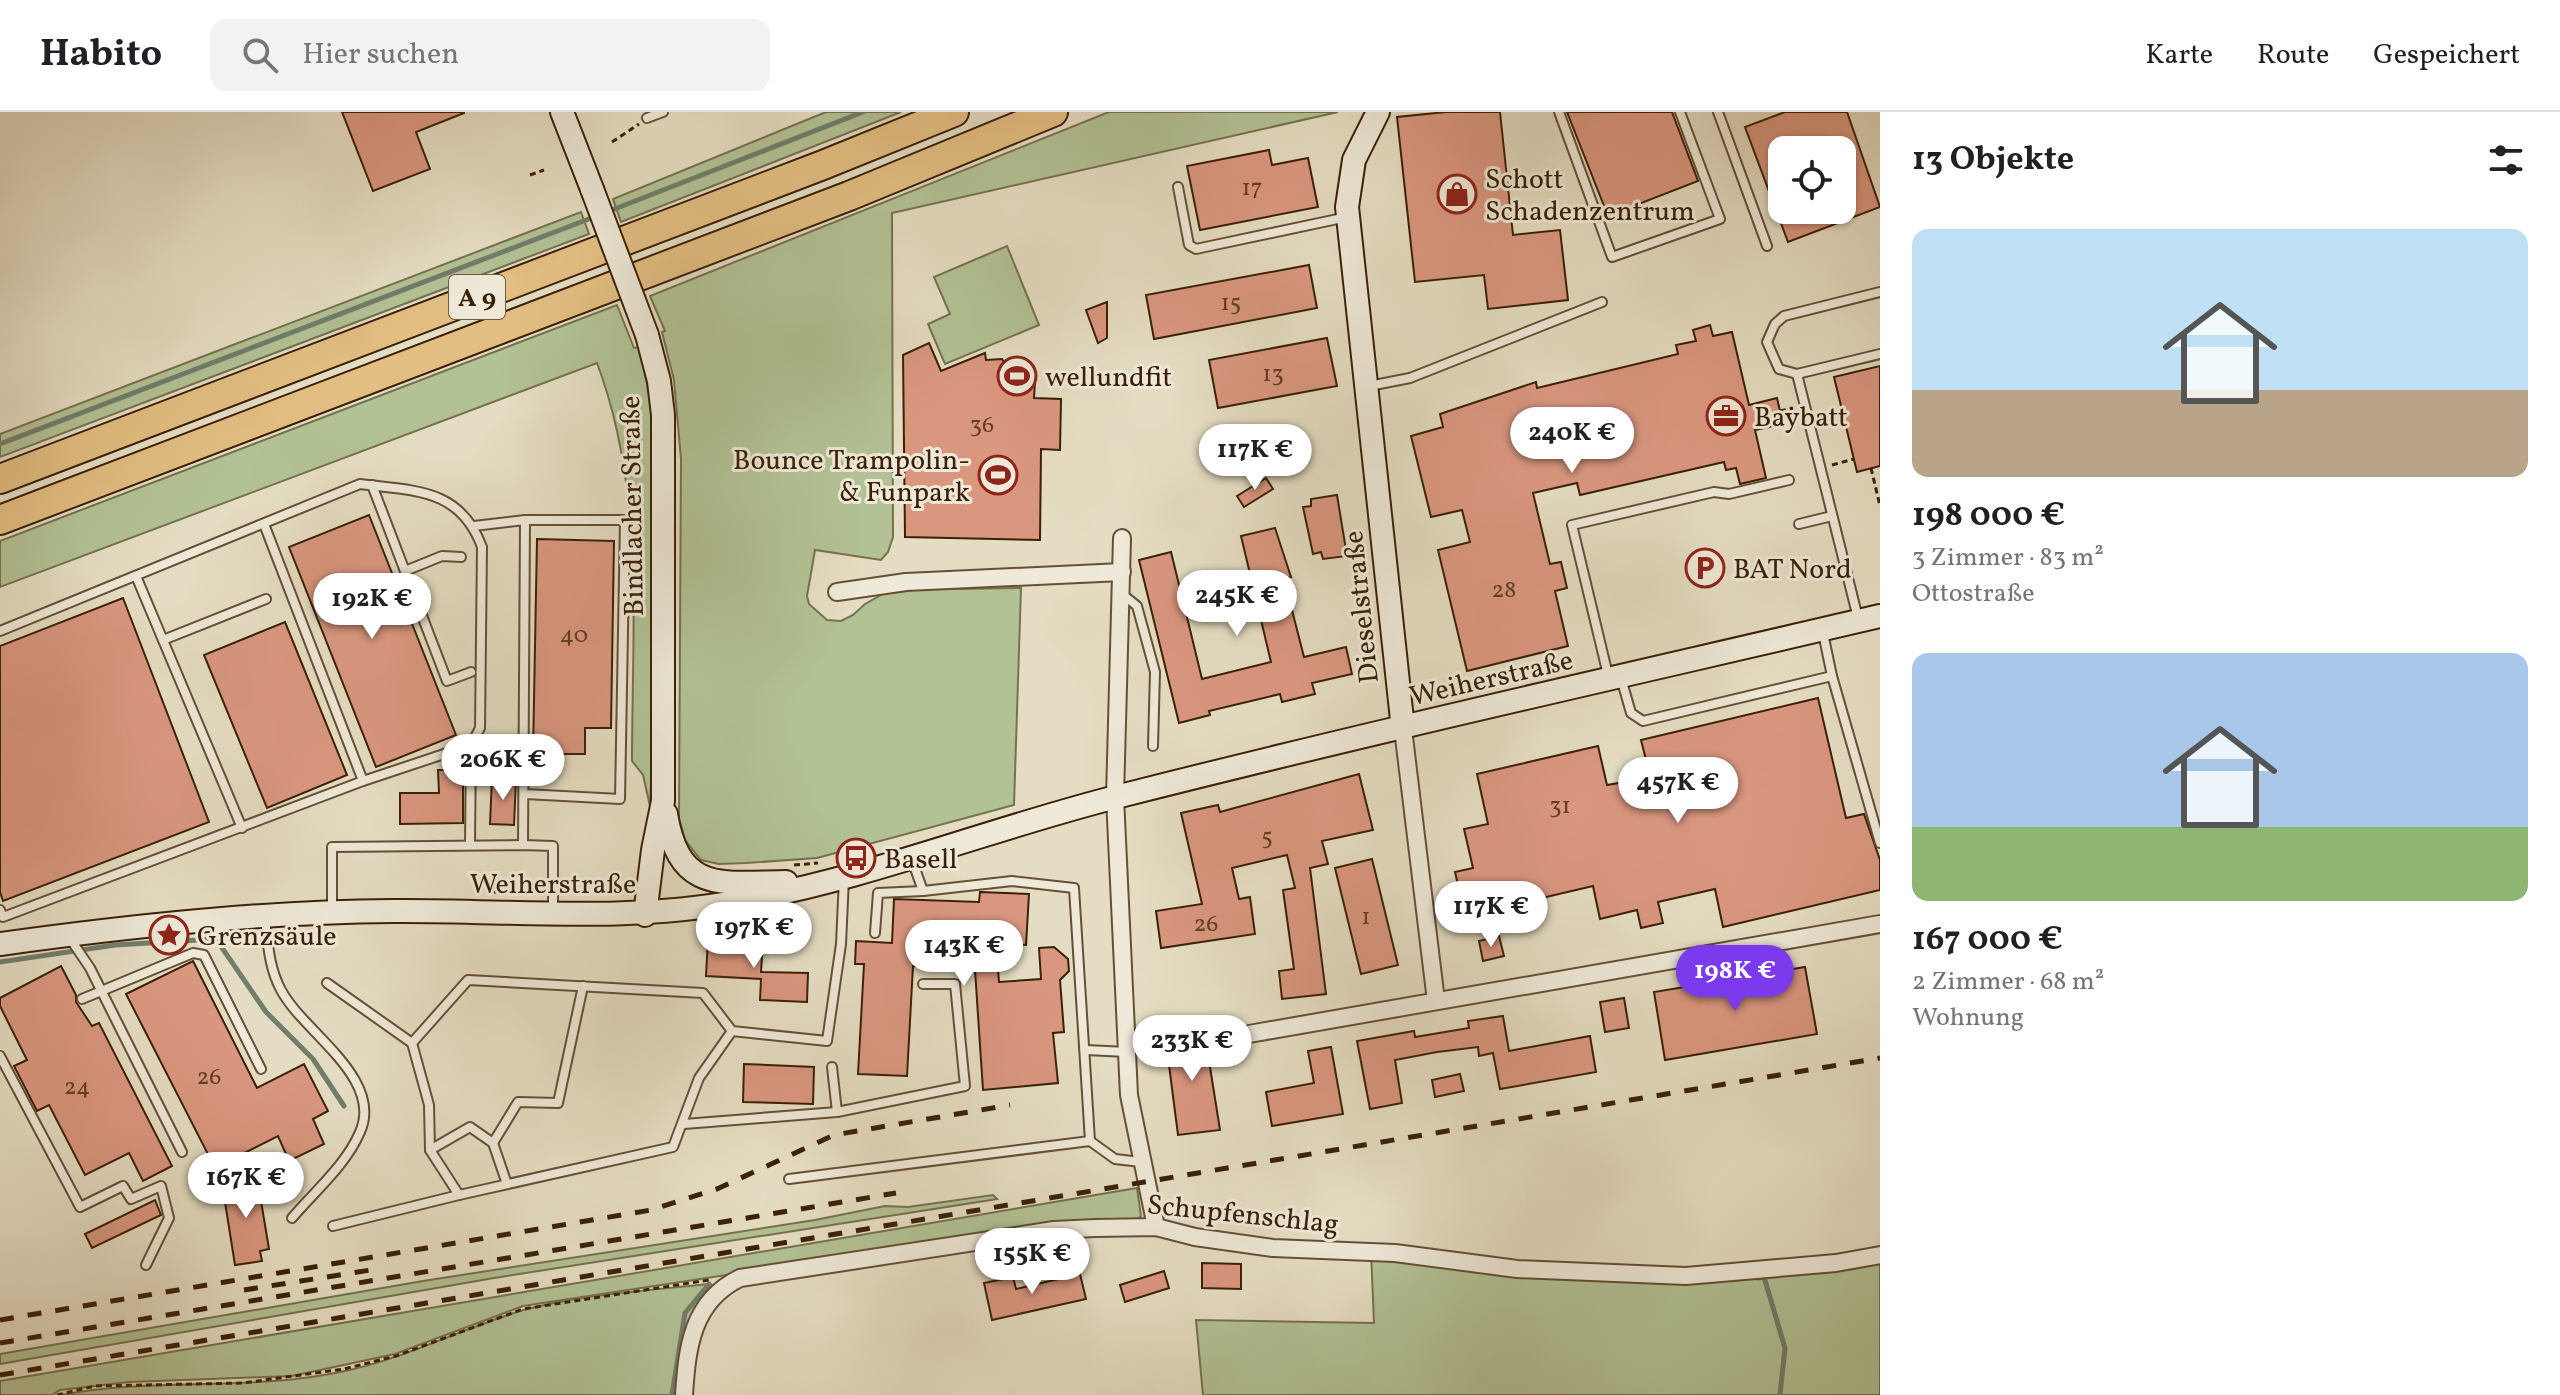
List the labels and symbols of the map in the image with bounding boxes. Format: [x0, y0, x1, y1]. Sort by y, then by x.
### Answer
place label: Schott Schadenzentrum [1485, 161, 1695, 232]
house number: 17 [1242, 172, 1262, 206]
shop icon: Schott Schadenzentrum [1436, 173, 1478, 215]
road number: A 9 [449, 275, 505, 319]
house number: 15 [1221, 287, 1241, 321]
sports icon: wellundfit [996, 355, 1038, 397]
house number: 13 [1262, 358, 1284, 392]
place label: wellundfit [1045, 359, 1172, 398]
street label: Bindlacher Straße [612, 395, 655, 617]
office icon: Baybatt [1705, 395, 1747, 437]
place label: Baybatt [1754, 399, 1848, 438]
pin: 240K € [1507, 407, 1637, 475]
house number: 36 [970, 409, 994, 443]
pin: 117K € [1190, 424, 1320, 492]
place label: Bounce Trampolin- & Funpark [733, 442, 970, 513]
sports icon: Bounce Trampolin- & Funpark [977, 454, 1019, 496]
street label: Dieselstraße [1335, 528, 1390, 685]
parking icon: BAT Nord [1684, 547, 1726, 589]
place label: BAT Nord [1733, 551, 1852, 590]
pin: 245K € [1172, 570, 1302, 638]
pin: 192K € [307, 573, 437, 641]
house number: 28 [1491, 574, 1517, 608]
house number: 40 [560, 619, 588, 653]
street label: Weiherstraße [1406, 642, 1577, 717]
pin: 206K € [438, 734, 568, 802]
pin: 457K € [1613, 757, 1743, 825]
house number: 31 [1549, 790, 1571, 824]
house number: 5 [1261, 821, 1273, 855]
bus stop icon: Basell [835, 837, 877, 879]
place label: Basell [884, 841, 957, 880]
street label: Weiherstraße [470, 866, 636, 905]
pin: 117K € [1426, 881, 1556, 949]
house number: 1 [1361, 901, 1371, 935]
pin: 197K € [689, 902, 819, 970]
house number: 26 [1193, 908, 1219, 942]
place icon: Grenzsäule [148, 914, 190, 956]
place label: Grenzsäule [197, 918, 337, 957]
pin: 143K € [899, 920, 1029, 988]
pin: 198K € [1670, 945, 1800, 1013]
pin: 233K € [1127, 1015, 1257, 1083]
house number: 26 [196, 1061, 222, 1095]
house number: 24 [64, 1071, 90, 1105]
pin: 167K € [181, 1152, 311, 1220]
street label: Schupfenschlag [1145, 1186, 1340, 1245]
pin: 155K € [967, 1228, 1097, 1296]

